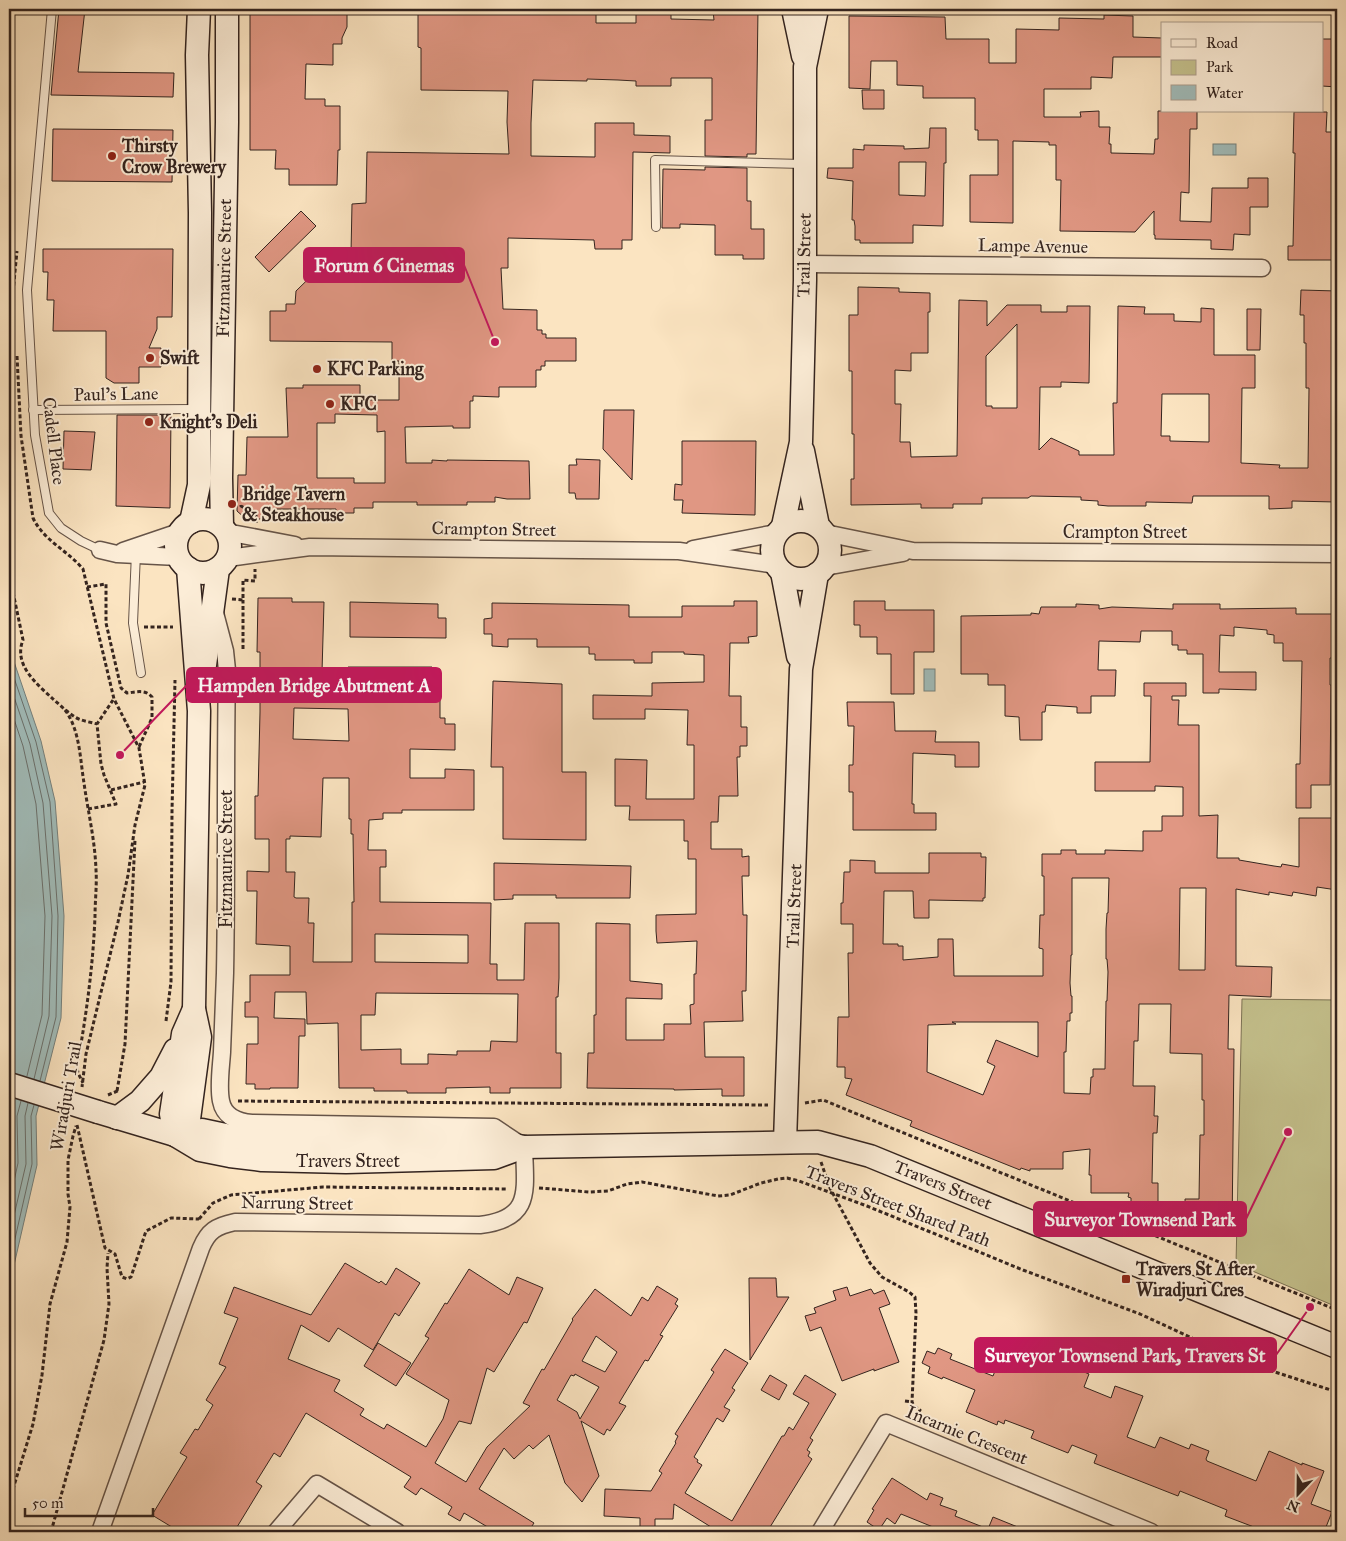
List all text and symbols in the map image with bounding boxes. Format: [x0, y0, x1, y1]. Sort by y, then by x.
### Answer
legend [1161, 22, 1324, 112]
text: Road [1206, 34, 1238, 52]
text: Park [1206, 58, 1233, 76]
text: Water [1206, 84, 1243, 102]
place label: Thirsty Crow Brewery [121, 135, 228, 179]
marker: Thirsty Crow Brewery [106, 150, 118, 162]
street label: Fitzmaurice Street [212, 198, 236, 338]
street label: Trail Street [792, 212, 816, 298]
street label: Lampe Avenue [978, 234, 1088, 258]
callout: Forum 6 Cinemas [304, 248, 464, 282]
text: Forum 6 Cinemas [314, 254, 454, 277]
place label: Swift [160, 347, 200, 369]
marker: Swift [144, 352, 156, 364]
place label: KFC Parking [327, 358, 424, 381]
marker: KFC Parking [311, 363, 323, 375]
street label: Paul's Lane [73, 382, 159, 406]
place label: KFC [340, 393, 377, 415]
street label: Cadell Place [38, 396, 70, 486]
marker: KFC [324, 398, 336, 410]
place label: Knight's Deli [159, 411, 258, 434]
marker: Knight's Deli [143, 416, 155, 428]
place label: Bridge Tavern & Steakhouse [242, 483, 346, 526]
marker: Bridge Tavern & Steakhouse [226, 498, 238, 510]
street label: Crampton Street [431, 517, 557, 541]
street label: Crampton Street [1063, 521, 1188, 543]
callout: Hampden Bridge Abutment A [187, 668, 441, 702]
text: Hampden Bridge Abutment A [197, 674, 431, 698]
street label: Fitzmaurice Street [215, 789, 237, 928]
street label: Trail Street [782, 863, 806, 949]
street label: Wiradjuri Trail [46, 1039, 86, 1153]
street label: Travers Street [296, 1150, 401, 1172]
street label: Travers Street [891, 1155, 996, 1215]
street label: Travers Street Shared Path [802, 1160, 994, 1252]
street label: Narrung Street [241, 1191, 354, 1216]
callout: Surveyor Townsend Park [1034, 1202, 1246, 1236]
text: Surveyor Townsend Park [1044, 1208, 1237, 1232]
place label: Travers St After Wiradjuri Cres [1135, 1258, 1256, 1302]
marker: Travers St After Wiradjuri Cres [1120, 1273, 1132, 1285]
callout: Surveyor Townsend Park, Travers St [975, 1338, 1276, 1372]
text: Surveyor Townsend Park, Travers St [985, 1344, 1266, 1368]
street label: Incarnie Crescent [903, 1401, 1032, 1470]
north arrow [1274, 1468, 1324, 1518]
scale bar [25, 1486, 152, 1518]
text: 50 m [32, 1494, 64, 1512]
text: N [1285, 1495, 1302, 1516]

